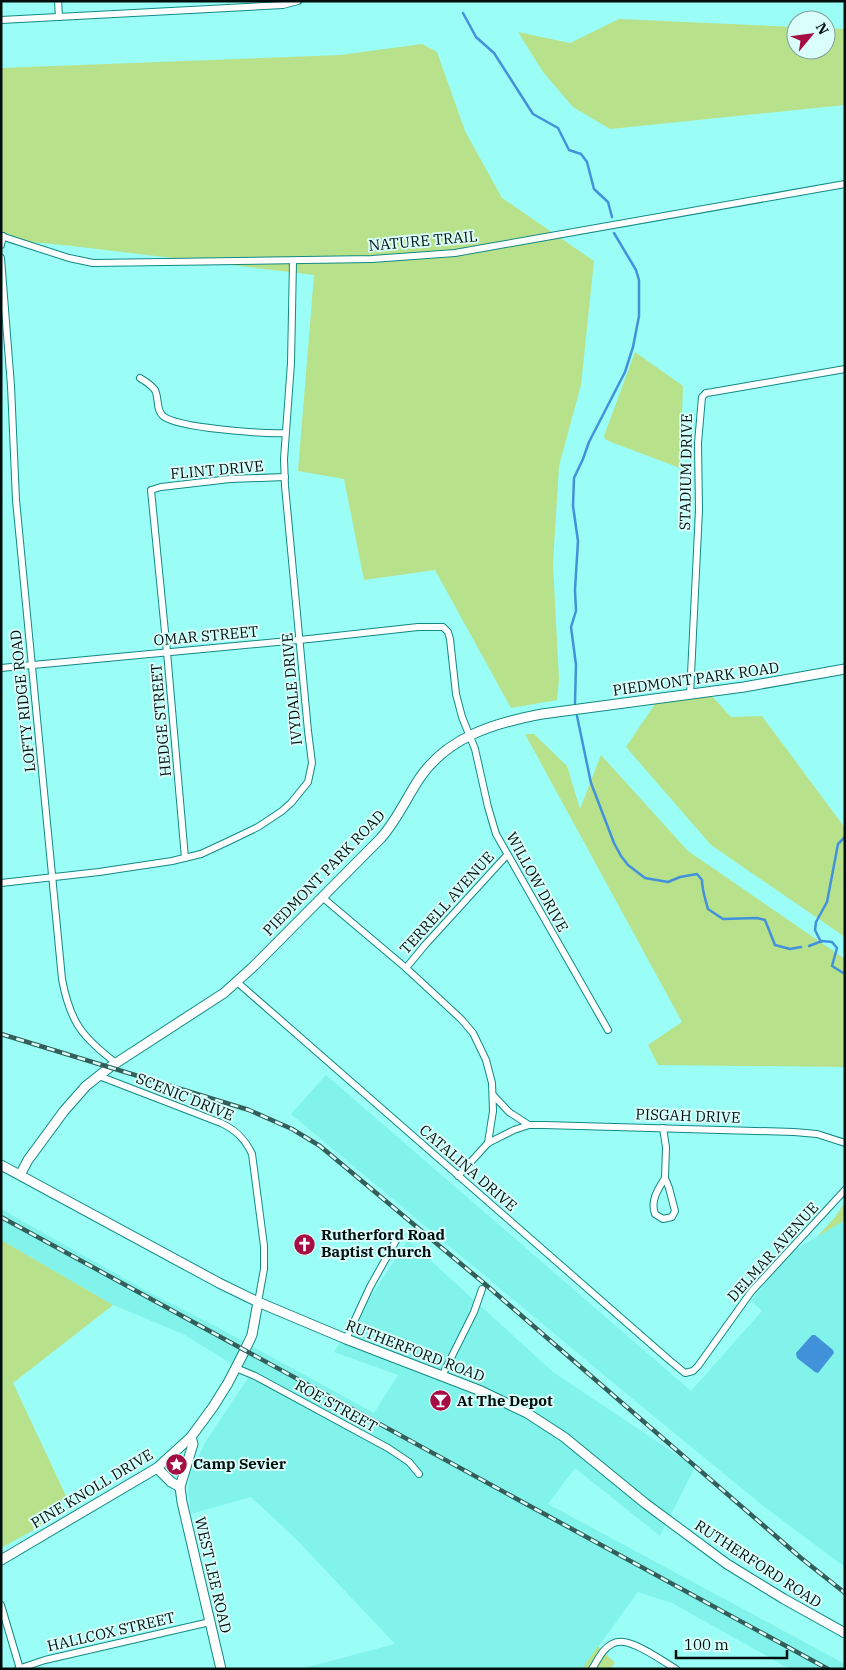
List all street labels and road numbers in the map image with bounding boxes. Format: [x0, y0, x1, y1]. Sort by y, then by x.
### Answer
street label: NATURE TRAIL [368, 226, 478, 255]
street label: STADIUM DRIVE [675, 413, 696, 530]
street label: FLINT DRIVE [169, 456, 265, 483]
street label: OMAR STREET [153, 621, 259, 650]
street label: LOFTY RIDGE ROAD [6, 629, 39, 773]
street label: IVYDALE DRIVE [277, 632, 306, 746]
street label: PIEDMONT PARK ROAD [611, 657, 780, 700]
street label: HEDGE STREET [146, 662, 175, 777]
street label: PIEDMONT PARK ROAD [259, 806, 389, 940]
street label: WILLOW DRIVE [502, 829, 573, 935]
street label: TERRELL AVENUE [395, 847, 498, 958]
street label: SCENIC DRIVE [134, 1068, 237, 1125]
street label: PISGAH DRIVE [635, 1104, 741, 1127]
street label: CATALINA DRIVE [416, 1120, 521, 1215]
street label: DELMAR AVENUE [723, 1198, 822, 1305]
street label: RUTHERFORD ROAD [343, 1315, 487, 1386]
street label: ROE STREET [292, 1375, 381, 1436]
street label: PINE KNOLL DRIVE [27, 1445, 156, 1533]
street label: WEST LEE ROAD [191, 1515, 236, 1635]
street label: RUTHERFORD ROAD [691, 1515, 825, 1612]
street label: HALLCOX STREET [45, 1608, 177, 1655]

